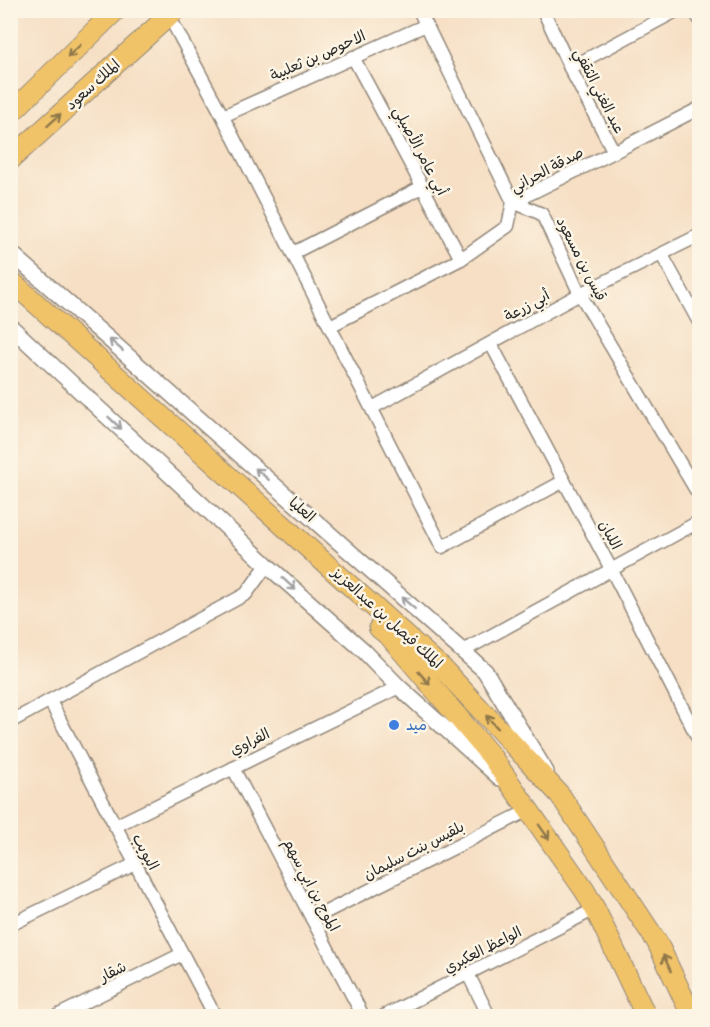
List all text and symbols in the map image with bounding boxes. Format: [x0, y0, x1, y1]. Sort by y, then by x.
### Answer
street label: الاحوص بن ثعلبية [267, 26, 369, 86]
one-way arrow [67, 44, 82, 59]
street label: عبد الغني الثقفي [567, 45, 629, 138]
street label: الملك سعود [62, 55, 124, 115]
street label: أبي عامر الأصيلي [386, 103, 452, 201]
one-way arrow [46, 114, 61, 128]
street label: صدقة الحراني [507, 143, 588, 200]
street label: قيس بن مسعود [552, 214, 610, 304]
street label: أبي زرعة [501, 286, 555, 329]
one-way arrow [108, 338, 123, 352]
one-way arrow [107, 416, 122, 430]
one-way arrow [255, 467, 270, 481]
street label: العليا [285, 493, 319, 527]
street label: اللبان [594, 517, 626, 553]
street label: الملك فيصل بن عبدالعزيز [326, 562, 446, 673]
one-way arrow [281, 577, 296, 591]
one-way arrow [401, 596, 416, 610]
one-way arrow [417, 670, 431, 685]
one-way arrow [485, 714, 499, 729]
place label: ميد [406, 716, 427, 735]
marker: ميد [387, 718, 401, 732]
street label: الفراوي [227, 724, 274, 761]
street label: بلقيس بنت سليمان [360, 817, 468, 885]
one-way arrow [538, 823, 550, 839]
street label: البويب [127, 830, 163, 874]
street label: الموج بن ابي سهم [276, 835, 344, 936]
street label: الواعظ العكبري [441, 922, 526, 979]
one-way arrow [661, 955, 673, 973]
street label: شقار [95, 957, 130, 987]

